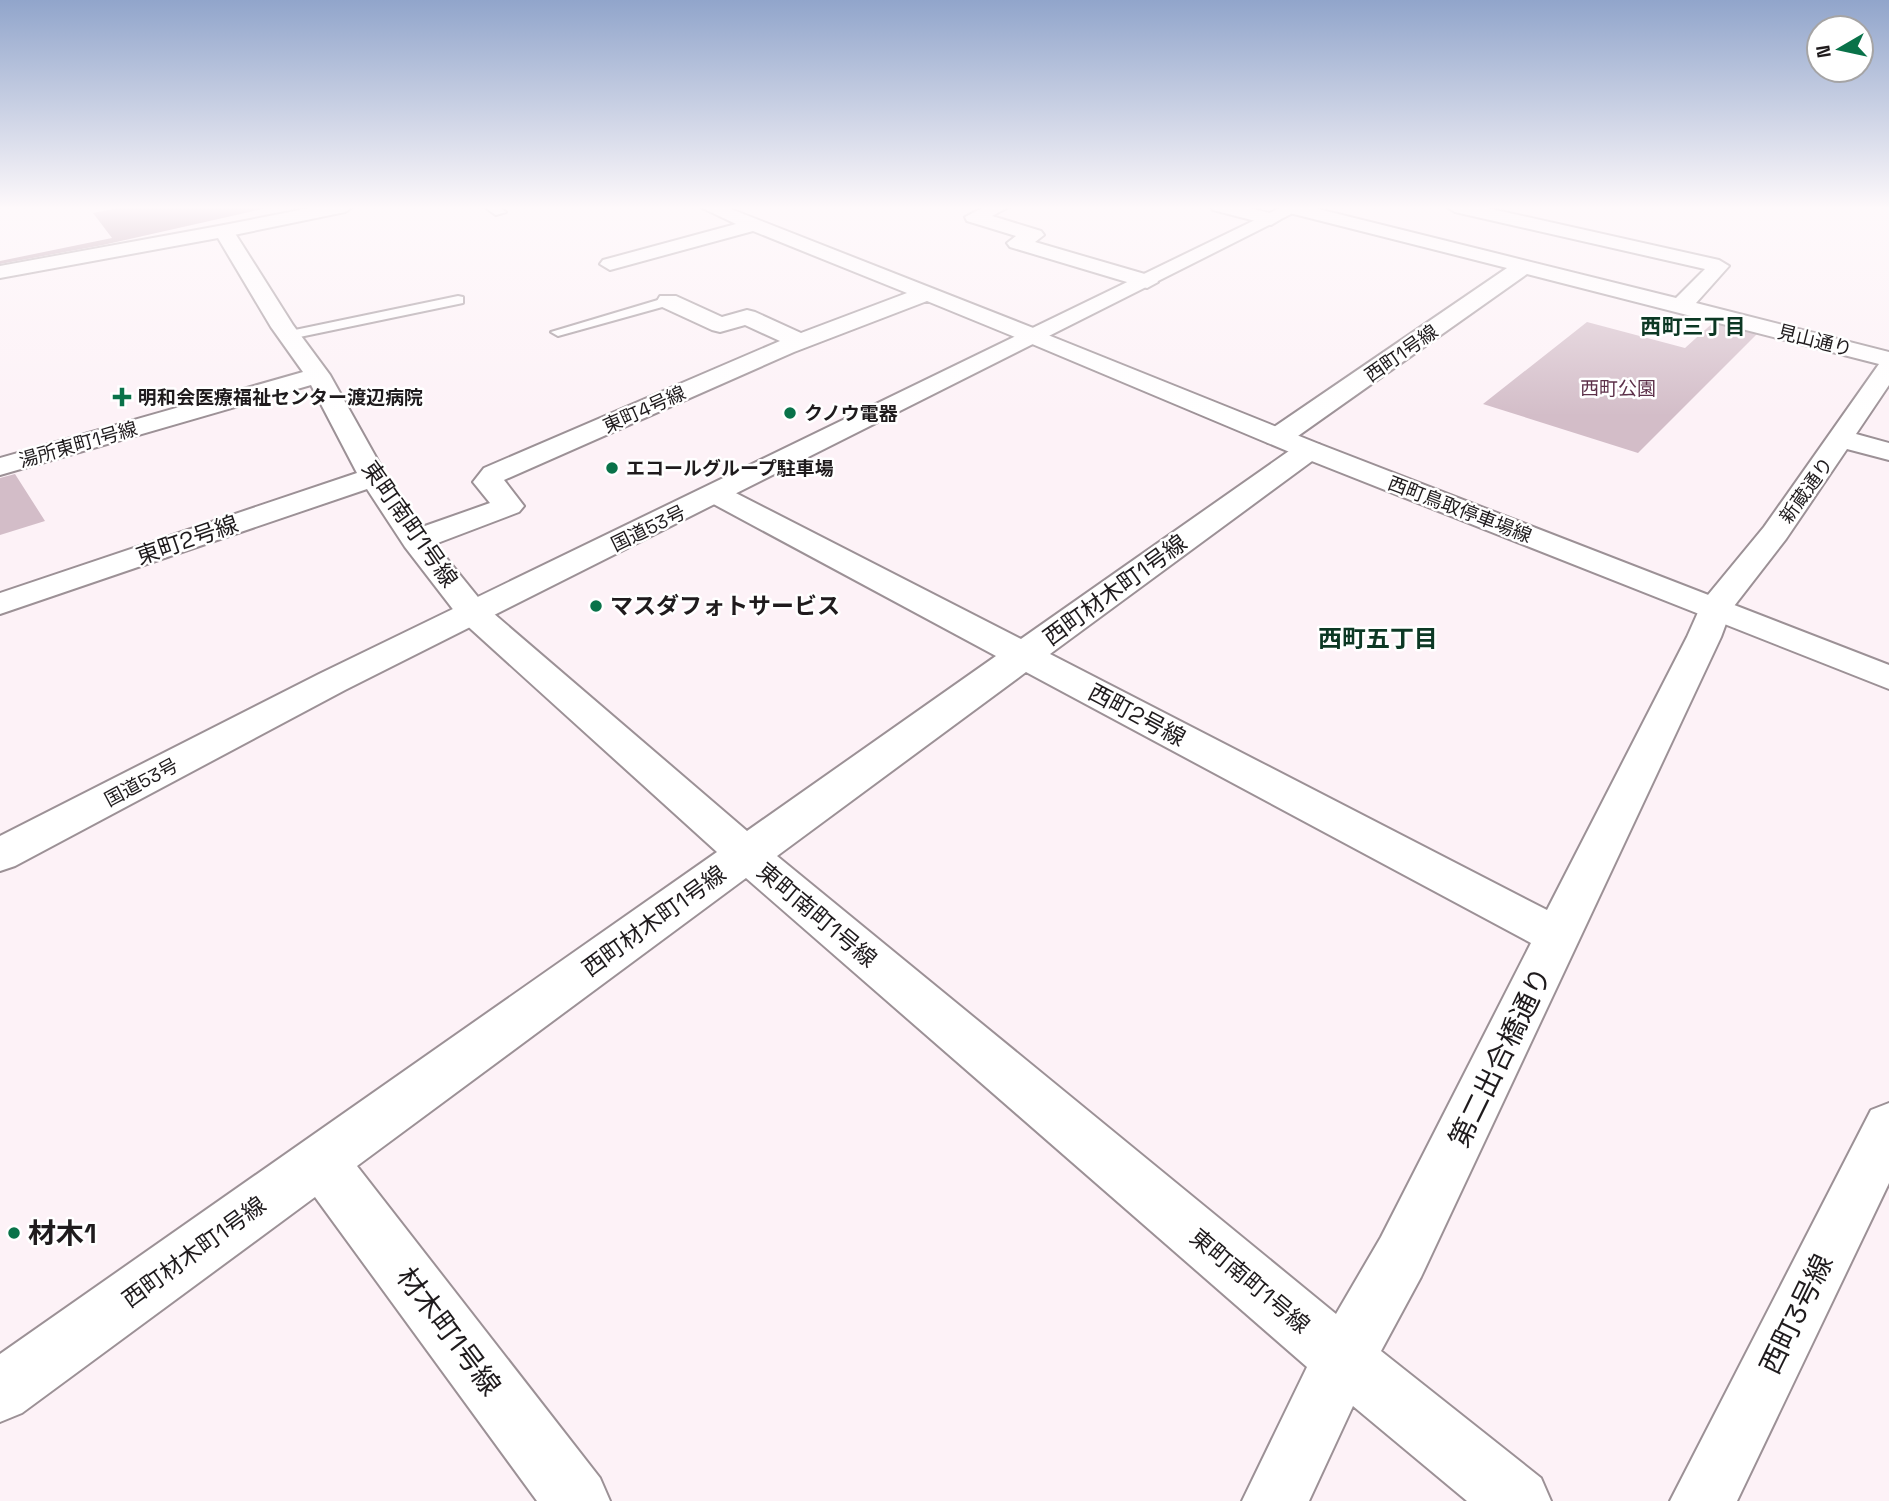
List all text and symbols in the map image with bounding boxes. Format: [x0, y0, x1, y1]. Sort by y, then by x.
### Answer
north arrow [1805, 14, 1875, 84]
text: N [1810, 43, 1837, 60]
district label: 西町三丁目 [1641, 313, 1746, 340]
street label: 西町1号線 [1360, 319, 1443, 388]
street label: 見山通り [1775, 319, 1855, 362]
park label: 西町公園 [1580, 376, 1656, 401]
street label: 東町4号線 [599, 380, 689, 439]
place label: 明和会医療福祉センター渡辺病院 [138, 385, 423, 410]
marker: 明和会医療福祉センター渡辺病院 [112, 387, 132, 407]
place label: クノウ電器 [804, 401, 898, 426]
marker: クノウ電器 [782, 405, 798, 421]
street label: 湯所東町1号線 [16, 416, 140, 473]
street label: 新蔵通り [1774, 452, 1839, 528]
street label: 東町南町1号線 [355, 455, 465, 593]
place label: エコールグループ駐車場 [626, 456, 834, 481]
marker: エコールグループ駐車場 [604, 460, 620, 476]
street label: 西町鳥取停車場線 [1384, 471, 1535, 548]
street label: 国道53号 [607, 500, 690, 557]
street label: 東町2号線 [132, 509, 242, 571]
street label: 西町材木町1号線 [1037, 528, 1193, 652]
place label: マスダフォトサービス [610, 591, 840, 621]
marker: マスダフォトサービス [588, 598, 604, 614]
district label: 西町五丁目 [1318, 623, 1438, 654]
street label: 西町2号線 [1083, 677, 1191, 753]
street label: 国道53号 [100, 753, 182, 812]
street label: 東町南町1号線 [751, 856, 883, 974]
street label: 西町材木町1号線 [576, 859, 732, 983]
street label: 第二出合橋通り [1441, 961, 1559, 1153]
street label: 西町材木町1号線 [116, 1190, 272, 1314]
place label: 材木1 [28, 1215, 97, 1251]
street label: 東町南町1号線 [1184, 1222, 1316, 1340]
marker: 材木1 [6, 1225, 22, 1241]
street label: 西町3号線 [1752, 1248, 1840, 1380]
street label: 材木町1号線 [389, 1260, 509, 1402]

